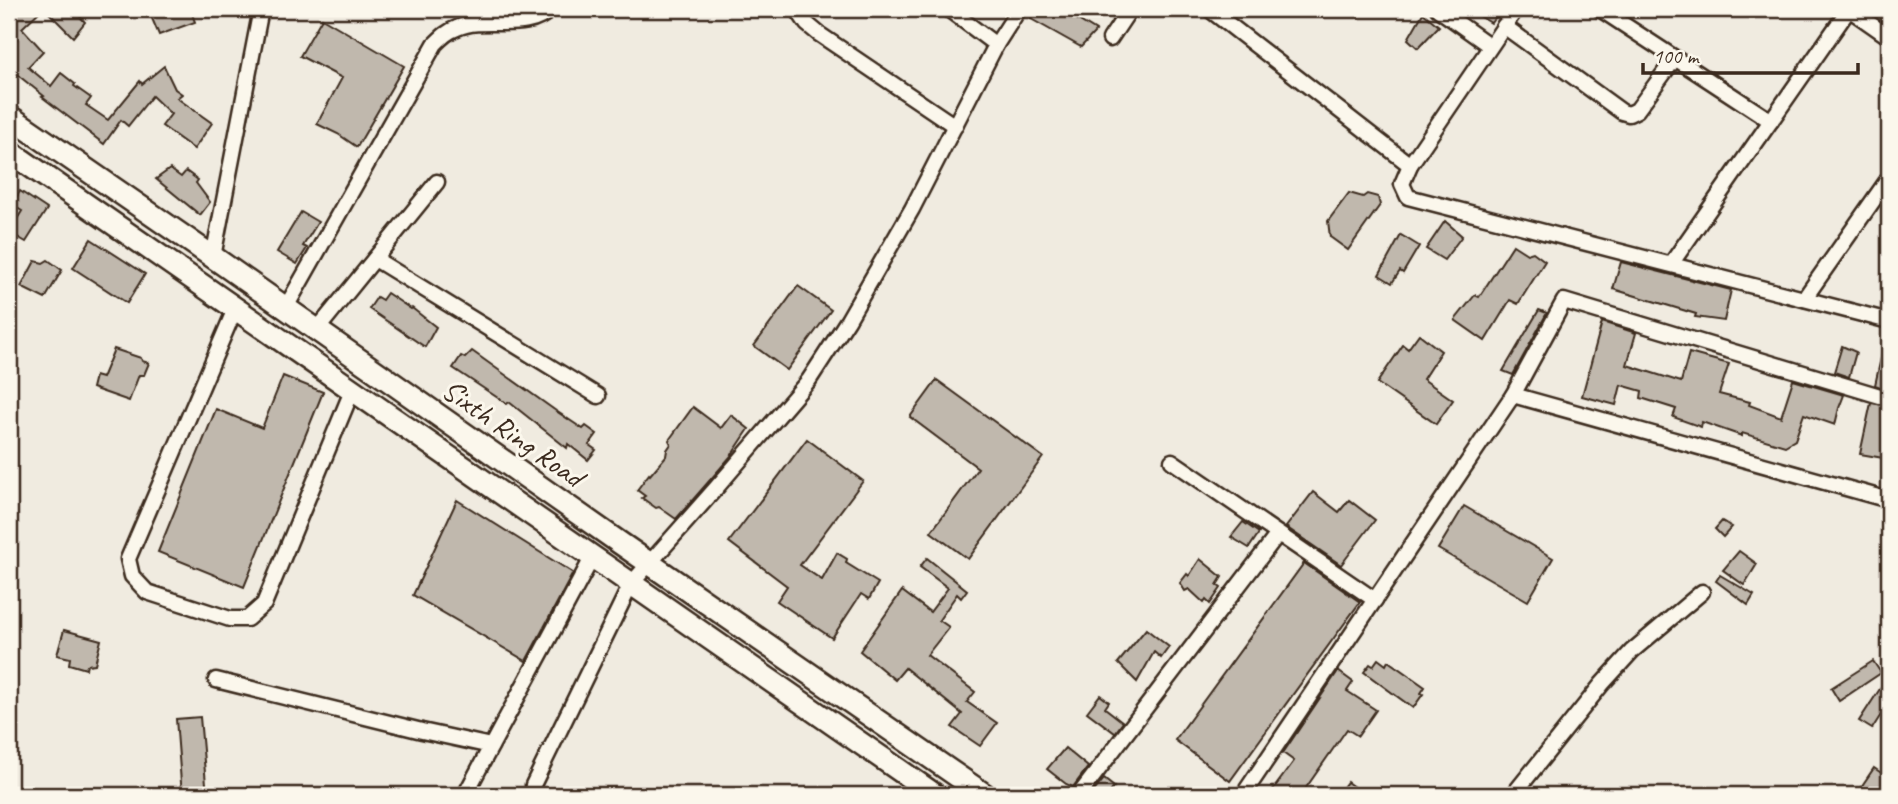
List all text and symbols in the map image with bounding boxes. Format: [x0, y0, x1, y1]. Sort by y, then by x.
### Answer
scale bar [1643, 32, 1858, 76]
text: 100 m [1653, 43, 1700, 69]
street label: Sixth Ring Road [435, 370, 595, 498]

